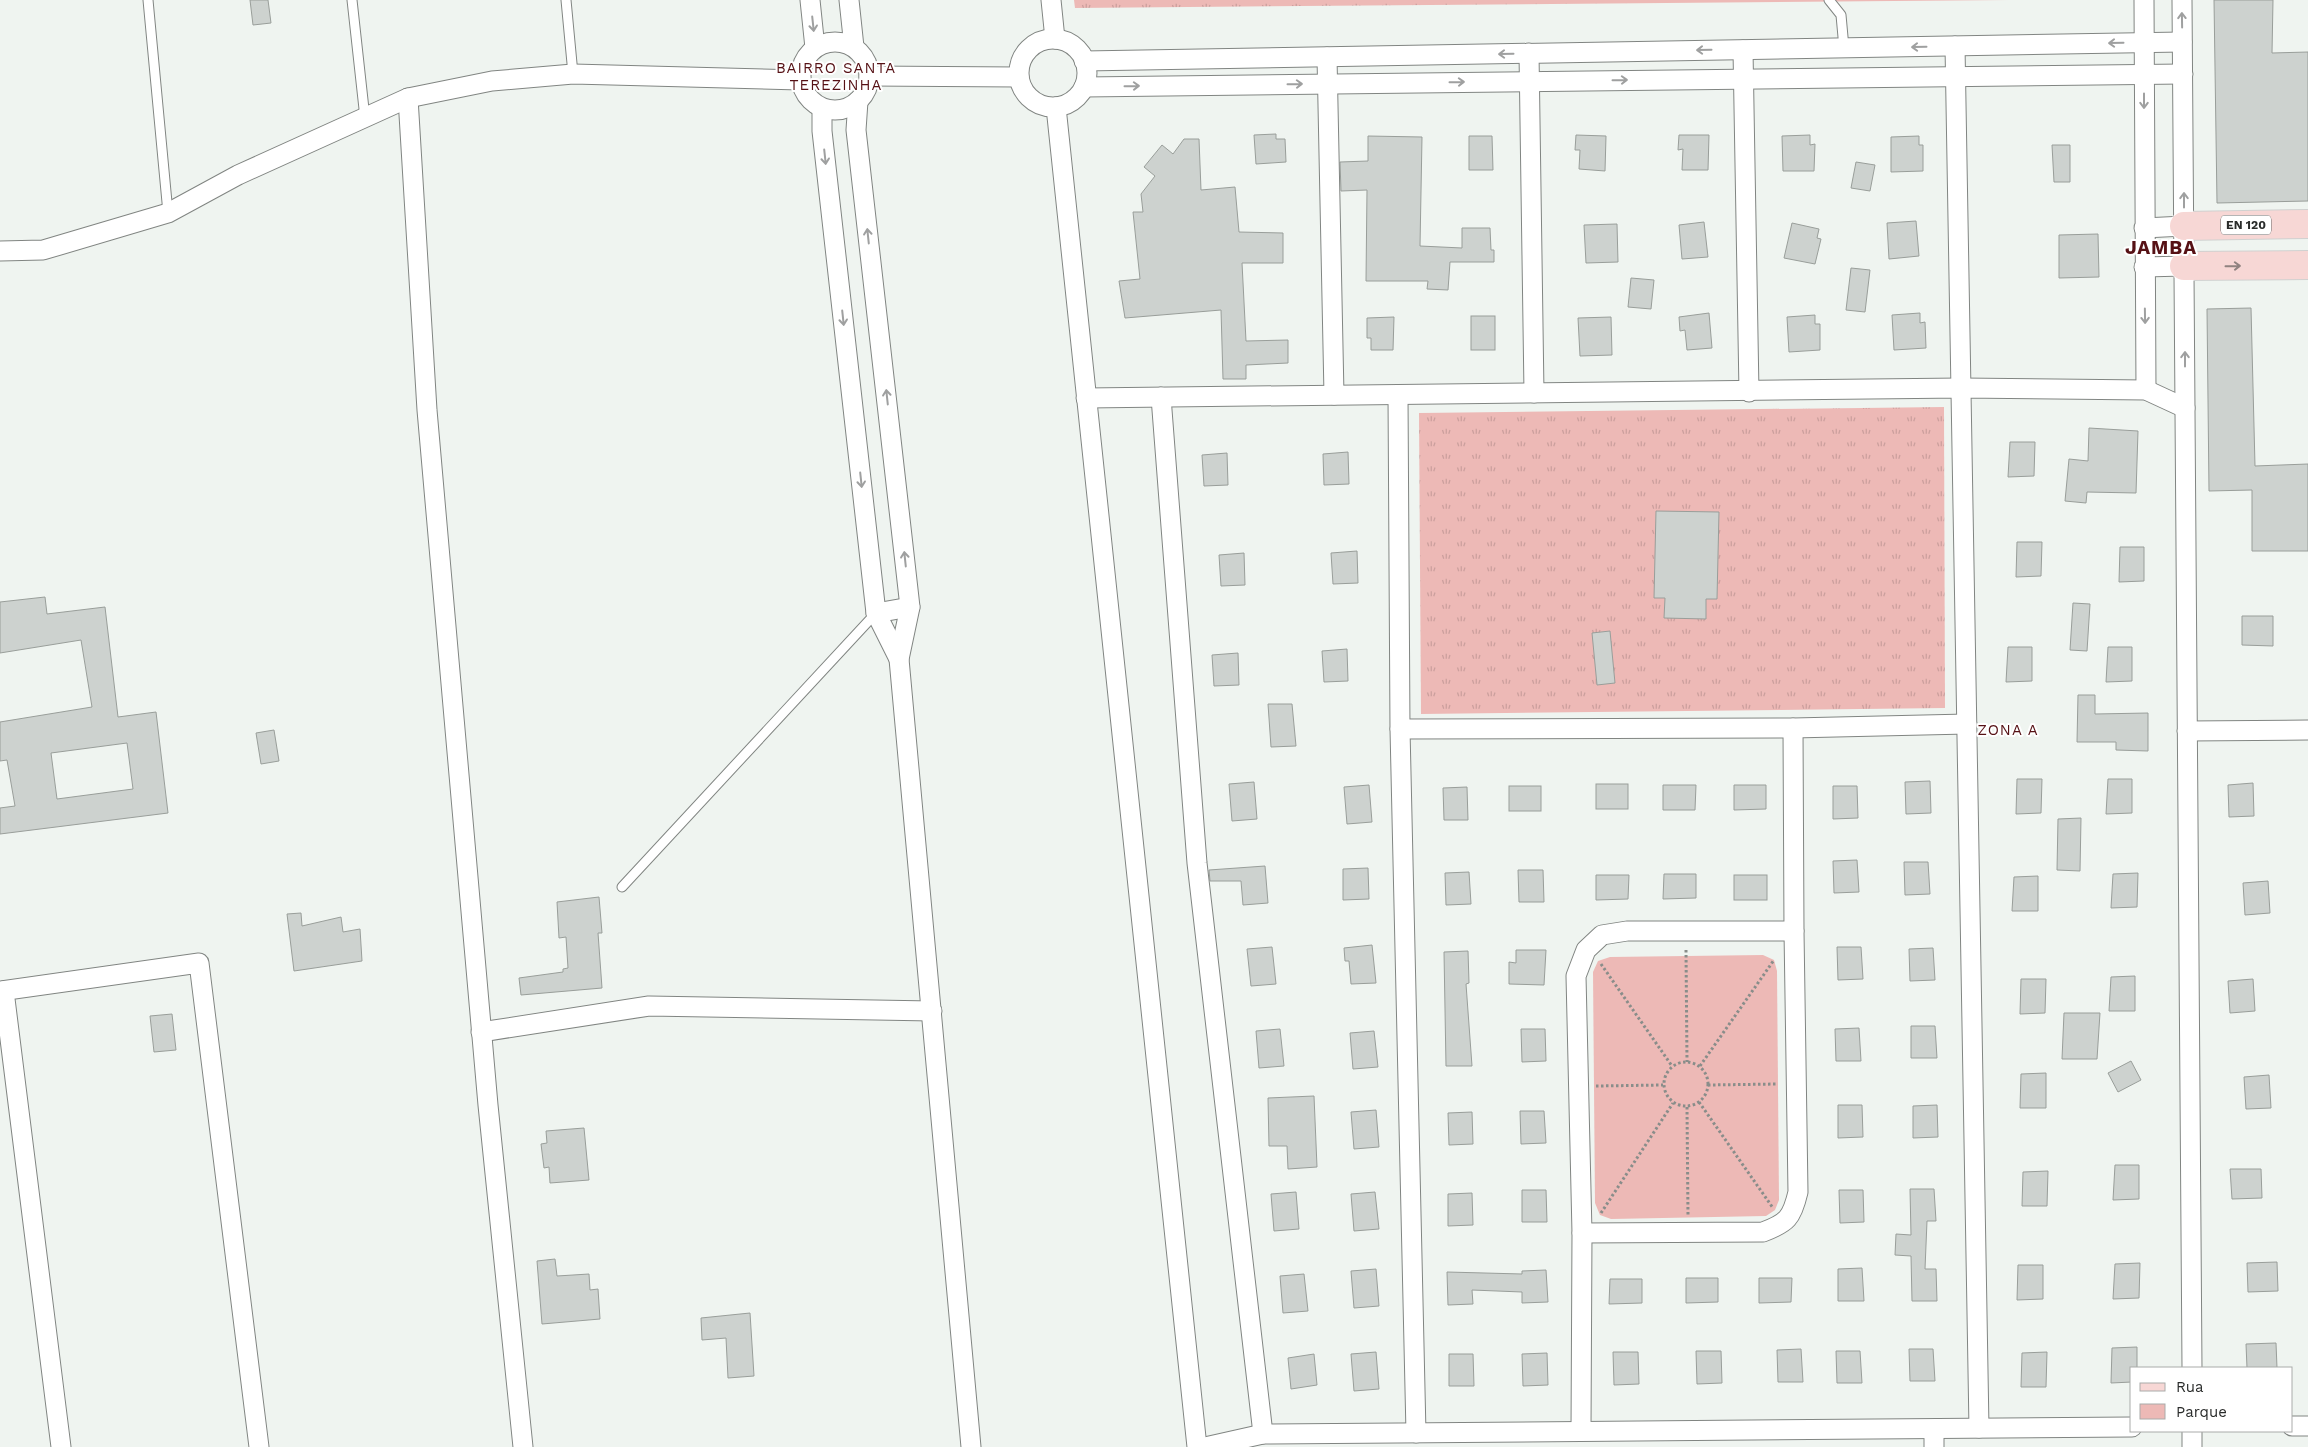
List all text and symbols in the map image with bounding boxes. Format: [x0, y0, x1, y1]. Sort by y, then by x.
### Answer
one-way arrow [2177, 12, 2187, 28]
one-way arrow [808, 16, 818, 32]
one-way arrow [2108, 38, 2124, 48]
one-way arrow [1911, 42, 1928, 52]
one-way arrow [1696, 45, 1712, 55]
one-way arrow [1499, 49, 1515, 58]
district label: BAIRRO SANTA TEREZINHA [776, 59, 896, 94]
one-way arrow [1612, 76, 1628, 85]
one-way arrow [1449, 77, 1465, 87]
one-way arrow [1286, 79, 1303, 89]
one-way arrow [1124, 81, 1140, 91]
one-way arrow [2139, 92, 2149, 109]
one-way arrow [820, 149, 830, 165]
one-way arrow [2179, 192, 2189, 208]
road number: EN 120 [2221, 216, 2271, 234]
one-way arrow [863, 228, 873, 244]
district label: JAMBA [2125, 236, 2197, 259]
one-way arrow [2224, 261, 2241, 271]
one-way arrow [2140, 308, 2149, 324]
one-way arrow [838, 310, 848, 326]
one-way arrow [2180, 351, 2190, 368]
one-way arrow [882, 389, 891, 405]
one-way arrow [856, 472, 866, 488]
one-way arrow [900, 551, 910, 567]
district label: ZONA A [1977, 721, 2039, 739]
legend [2130, 1367, 2293, 1432]
text: Rua [2176, 1378, 2204, 1396]
text: Parque [2176, 1403, 2227, 1421]

